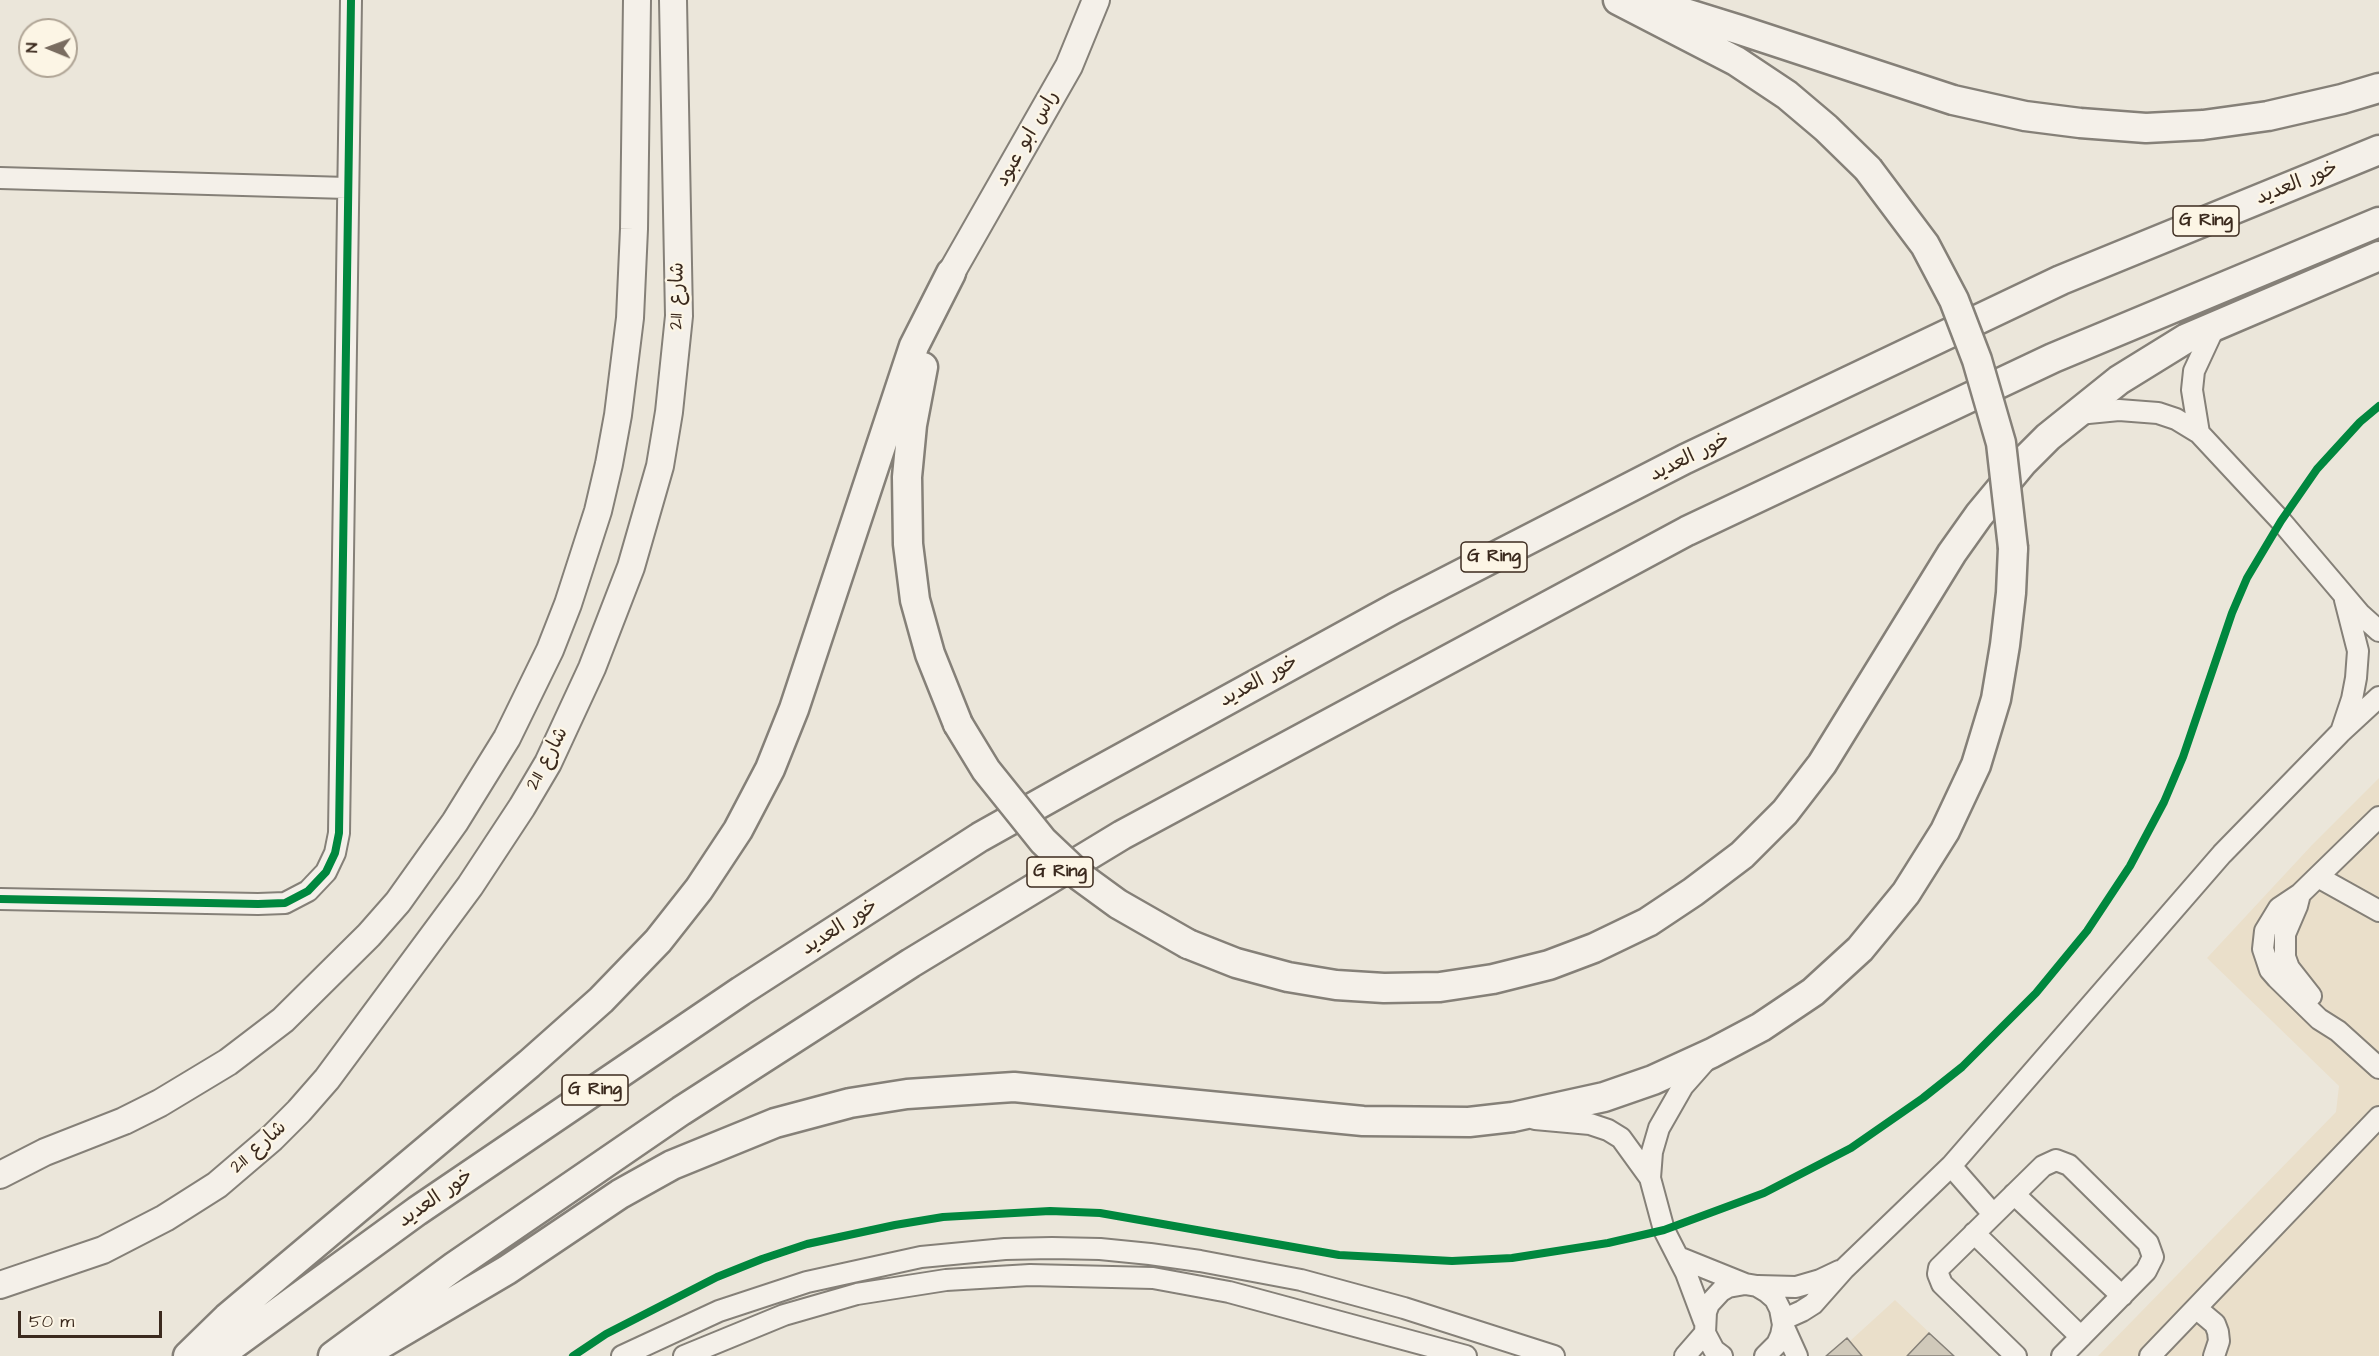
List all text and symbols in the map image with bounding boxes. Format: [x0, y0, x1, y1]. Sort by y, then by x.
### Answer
north arrow [18, 18, 78, 78]
text: N [21, 43, 43, 53]
street label: راس ابو عبود [991, 87, 1065, 191]
street label: خور العديد [2252, 157, 2342, 211]
road number: G Ring [2173, 206, 2239, 236]
street label: شارع 211 [665, 262, 691, 330]
street label: خور العديد [1646, 428, 1734, 488]
road number: G Ring [1461, 542, 1527, 572]
street label: خور العديد [1215, 651, 1303, 713]
street label: شارع 211 [521, 723, 575, 795]
road number: G Ring [1027, 857, 1093, 887]
street label: خور العديد [797, 894, 883, 962]
road number: G Ring [562, 1075, 628, 1105]
street label: شارع 211 [226, 1116, 292, 1180]
street label: خور العديد [394, 1164, 478, 1234]
scale bar [21, 1299, 165, 1337]
text: 50 m [29, 1309, 74, 1334]

